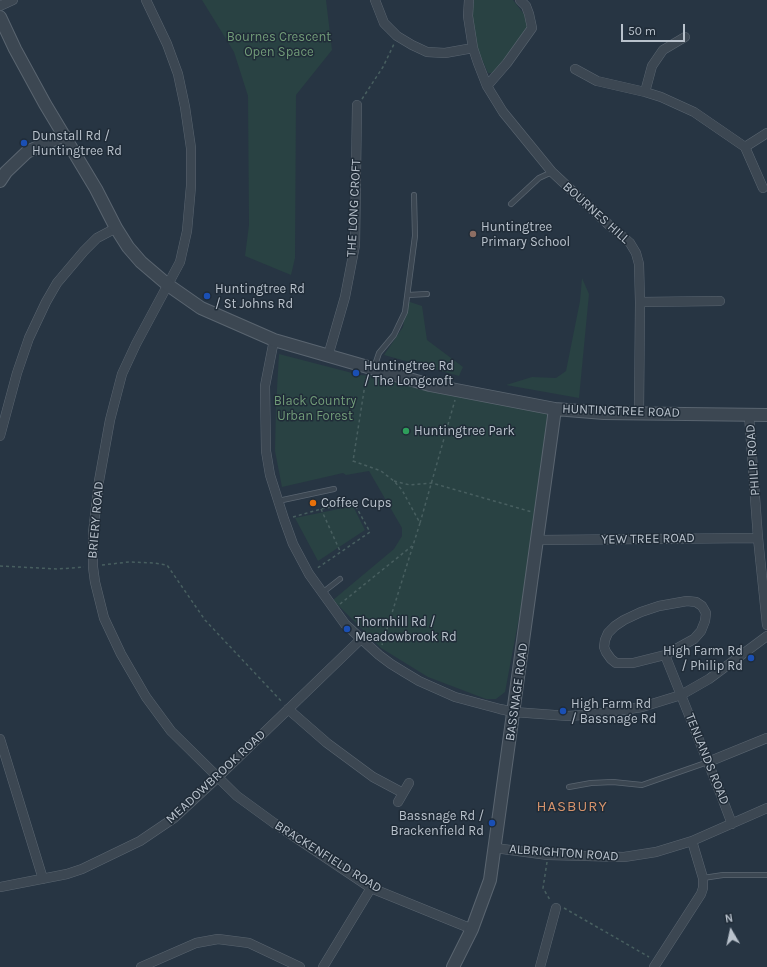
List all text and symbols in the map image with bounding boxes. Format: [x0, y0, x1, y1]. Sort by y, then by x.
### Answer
scale bar [623, 16, 687, 42]
text: 50 m [628, 24, 656, 38]
park label: Bournes Crescent Open Space [227, 29, 331, 60]
place label: Dunstall Rd / Huntingtree Rd [32, 128, 122, 159]
marker: Dunstall Rd / Huntingtree Rd [19, 138, 29, 148]
street label: THE LONG CROFT [344, 159, 364, 257]
street label: BOURNES HILL [559, 179, 633, 247]
place label: Huntingtree Primary School [481, 219, 570, 250]
marker: Huntingtree Primary School [468, 229, 478, 239]
place label: Huntingtree Rd / St Johns Rd [215, 281, 305, 312]
marker: Huntingtree Rd / St Johns Rd [202, 291, 212, 301]
place label: Huntingtree Rd / The Longcroft [364, 358, 454, 389]
marker: Huntingtree Rd / The Longcroft [351, 368, 361, 378]
park label: Black Country Urban Forest [274, 393, 356, 424]
street label: HUNTINGTREE ROAD [562, 401, 680, 421]
place label: Huntingtree Park [414, 423, 515, 439]
street label: PHILIP ROAD [743, 424, 763, 496]
marker: Huntingtree Park [401, 426, 411, 436]
street label: BRIERY ROAD [85, 481, 107, 559]
place label: Coffee Cups [321, 495, 392, 511]
marker: Coffee Cups [308, 498, 318, 508]
street label: YEW TREE ROAD [601, 530, 695, 548]
place label: Thornhill Rd / Meadowbrook Rd [355, 614, 457, 645]
marker: Thornhill Rd / Meadowbrook Rd [342, 624, 352, 634]
street label: BASSNAGE ROAD [502, 642, 532, 742]
place label: High Farm Rd / Philip Rd [663, 643, 743, 674]
marker: High Farm Rd / Philip Rd [746, 653, 756, 663]
place label: High Farm Rd / Bassnage Rd [571, 696, 656, 727]
marker: High Farm Rd / Bassnage Rd [558, 706, 568, 716]
street label: TENLANDS ROAD [682, 711, 732, 807]
street label: MEADOWBROOK ROAD [163, 727, 269, 827]
district label: HASBURY [536, 798, 608, 816]
place label: Bassnage Rd / Brackenfield Rd [390, 808, 484, 839]
street label: BRACKENFIELD ROAD [272, 818, 384, 896]
marker: Bassnage Rd / Brackenfield Rd [487, 818, 497, 828]
street label: ALBRIGHTON ROAD [509, 841, 619, 865]
north arrow [711, 911, 751, 951]
text: N [724, 912, 734, 926]

